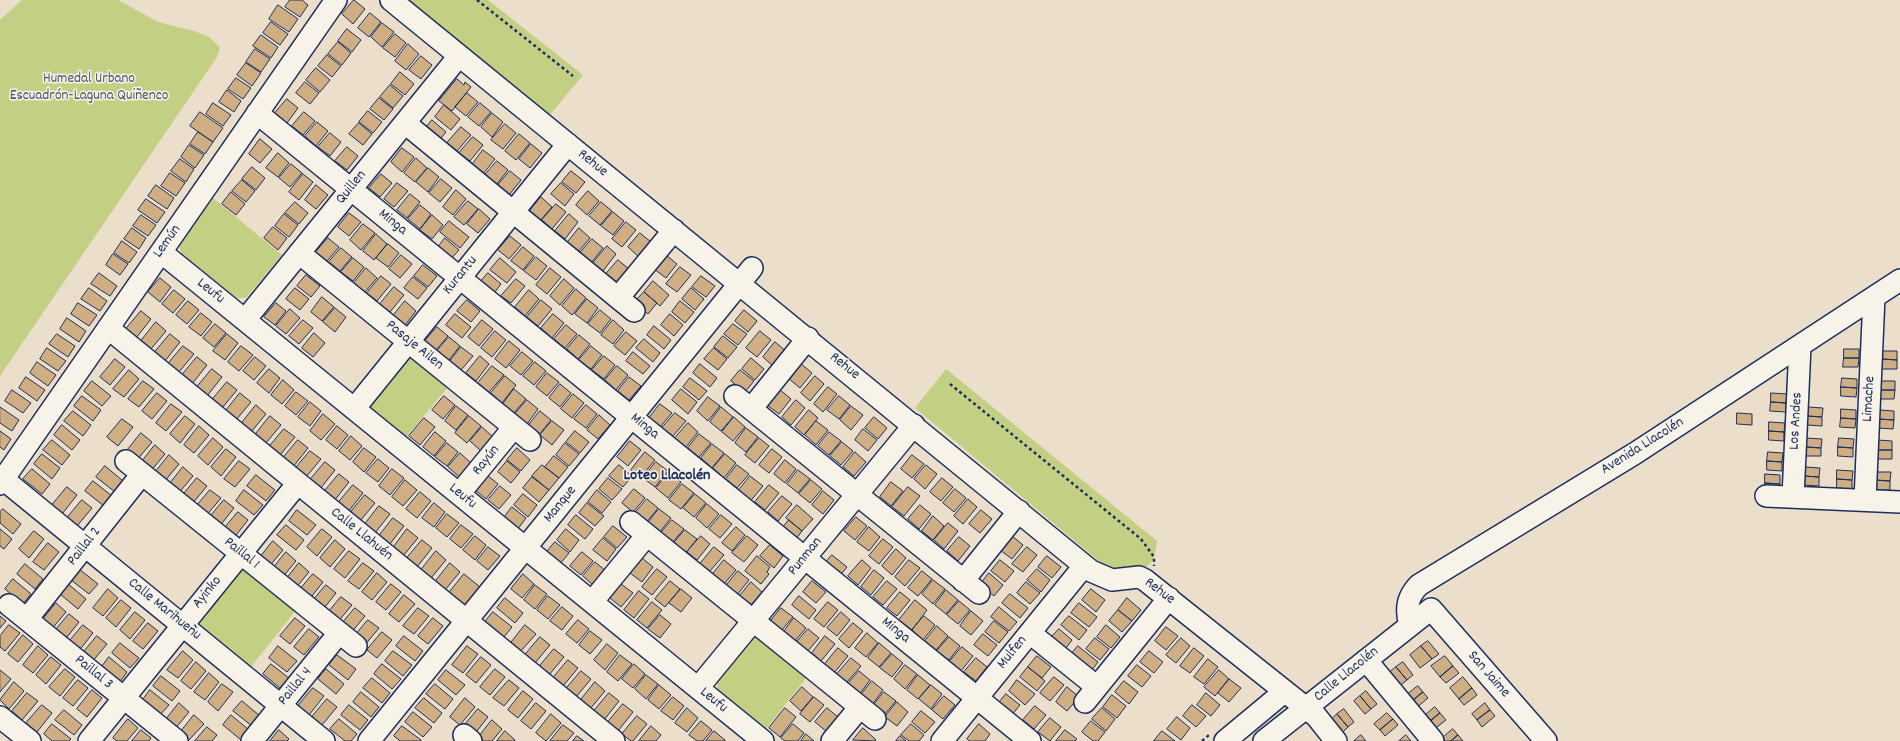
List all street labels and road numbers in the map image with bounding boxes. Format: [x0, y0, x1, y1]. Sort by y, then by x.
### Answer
street label: Rehue [573, 146, 611, 182]
street label: Quillen [333, 167, 371, 209]
street label: Minga [374, 206, 410, 240]
street label: Lemún [150, 222, 186, 262]
street label: Kurantu [440, 253, 482, 299]
street label: Leufu [192, 275, 228, 309]
street label: Pasaje Ailen [381, 317, 447, 375]
street label: Rehue [825, 349, 863, 385]
street label: Limache [1860, 376, 1880, 422]
street label: Los Andes [1787, 392, 1807, 450]
street label: Minga [626, 410, 662, 444]
street label: Avenida Llacolén [1598, 414, 1688, 480]
street label: Rayún [469, 442, 505, 480]
street label: Leufu [444, 480, 480, 514]
street label: Manque [541, 483, 581, 527]
street label: Calle Llahuén [326, 504, 396, 566]
street label: Paillal 2 [64, 524, 106, 570]
street label: Paillal 1 [219, 534, 263, 574]
street label: Punman [785, 534, 827, 580]
street label: Ayinko [189, 573, 227, 613]
street label: Calle Marihueñu [124, 575, 204, 645]
street label: Rehue [1140, 575, 1178, 609]
street label: Minga [877, 614, 913, 648]
street label: Mulfen [994, 633, 1032, 673]
street label: Calle Llacolén [1311, 643, 1383, 707]
street label: San Jaime [1463, 648, 1513, 702]
street label: Paillal 3 [70, 652, 116, 694]
street label: Paillal 4 [275, 664, 317, 710]
street label: Leufu [695, 684, 731, 718]

